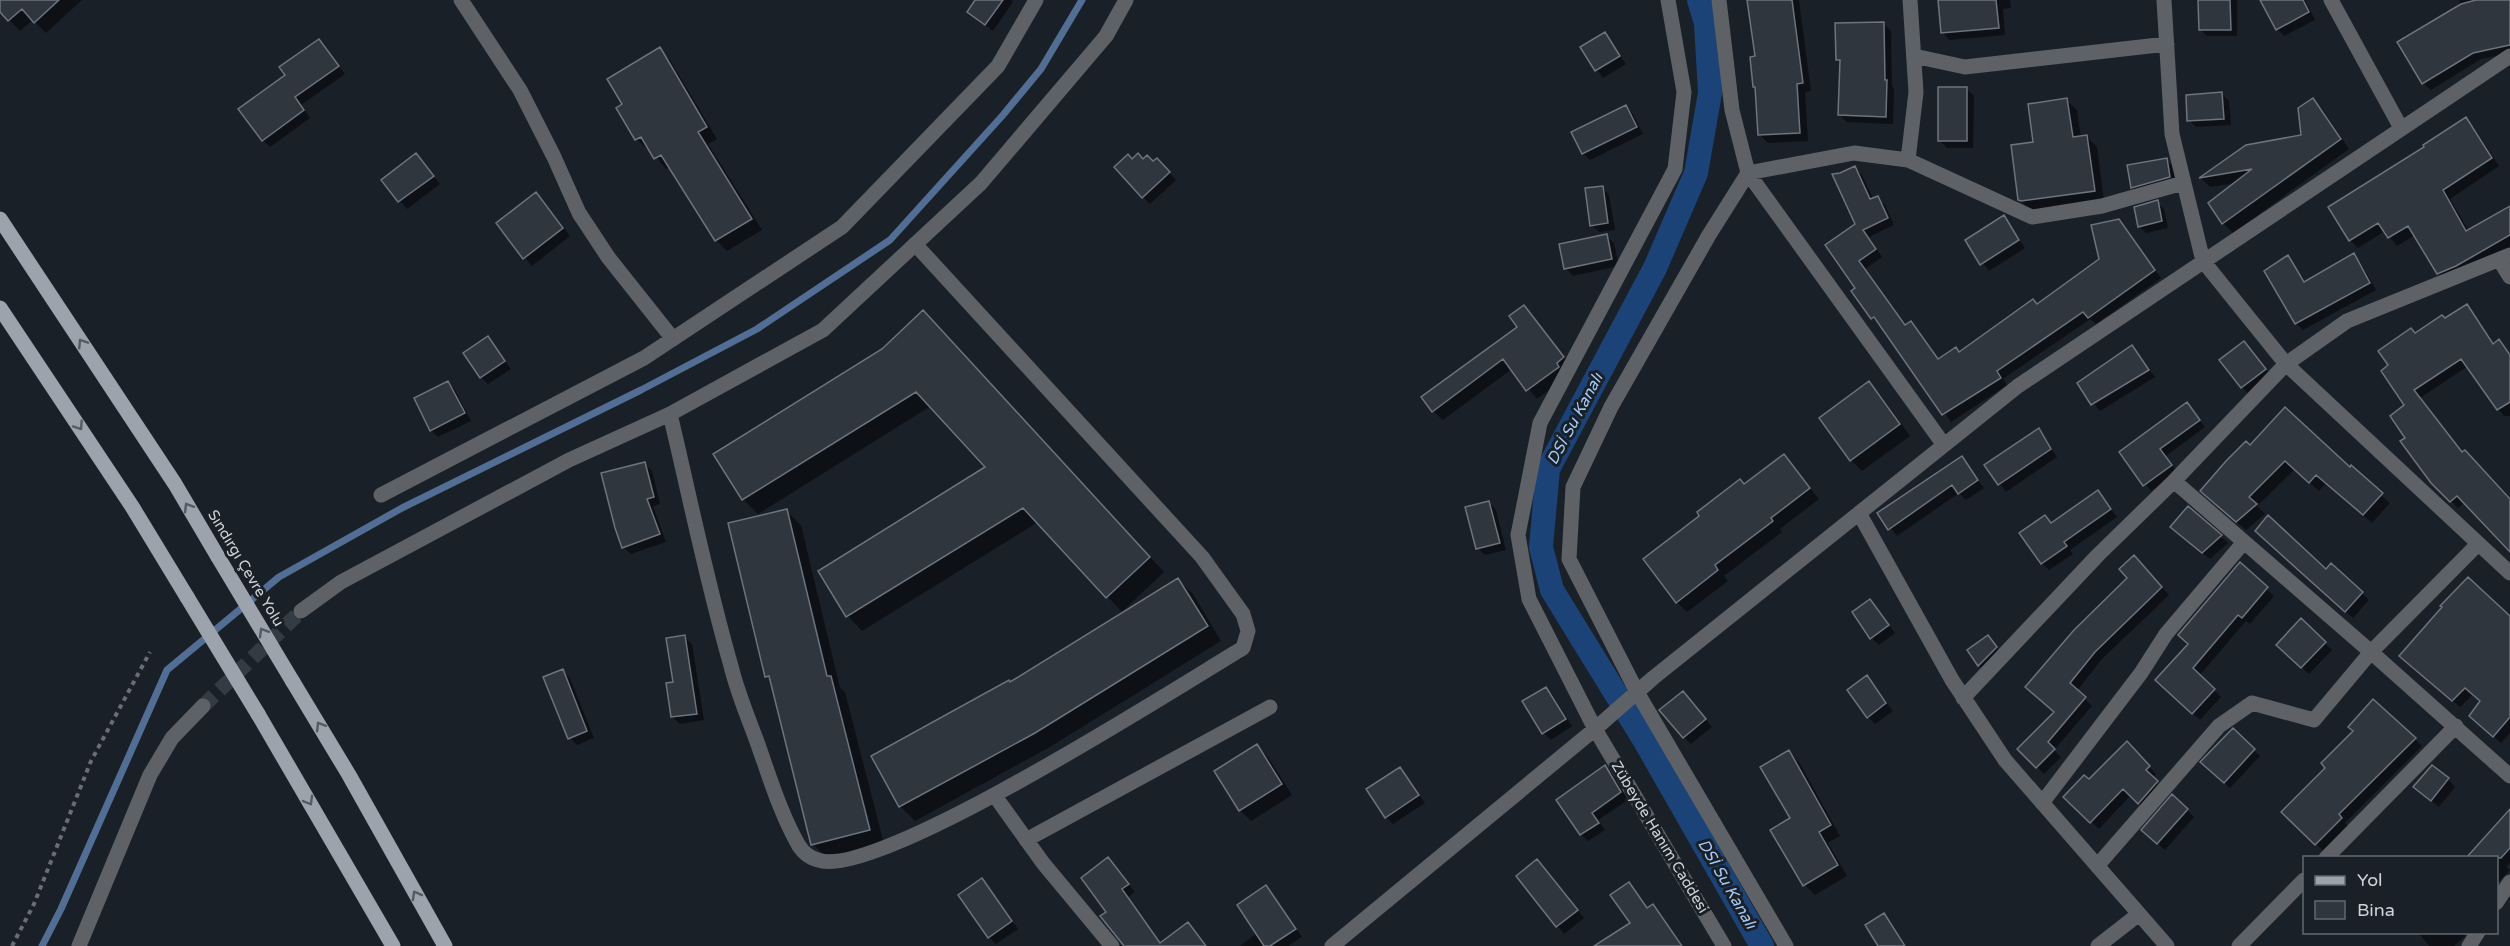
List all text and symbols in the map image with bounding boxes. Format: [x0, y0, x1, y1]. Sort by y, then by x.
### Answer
one-way arrow [78, 339, 90, 349]
water label: DSİ Su Kanalı [1543, 369, 1608, 468]
one-way arrow [72, 420, 83, 431]
one-way arrow [184, 503, 196, 513]
street label: Sındırgı Çevre Yolu [204, 506, 288, 630]
one-way arrow [259, 628, 271, 638]
one-way arrow [315, 722, 327, 732]
street label: Zübeyde Hanım Caddesi [1608, 758, 1712, 916]
one-way arrow [301, 795, 313, 805]
water label: DSİ Su Kanalı [1693, 835, 1761, 933]
legend [2303, 856, 2498, 934]
text: Yol [2357, 869, 2383, 891]
one-way arrow [412, 891, 424, 901]
text: Bina [2357, 899, 2395, 921]

